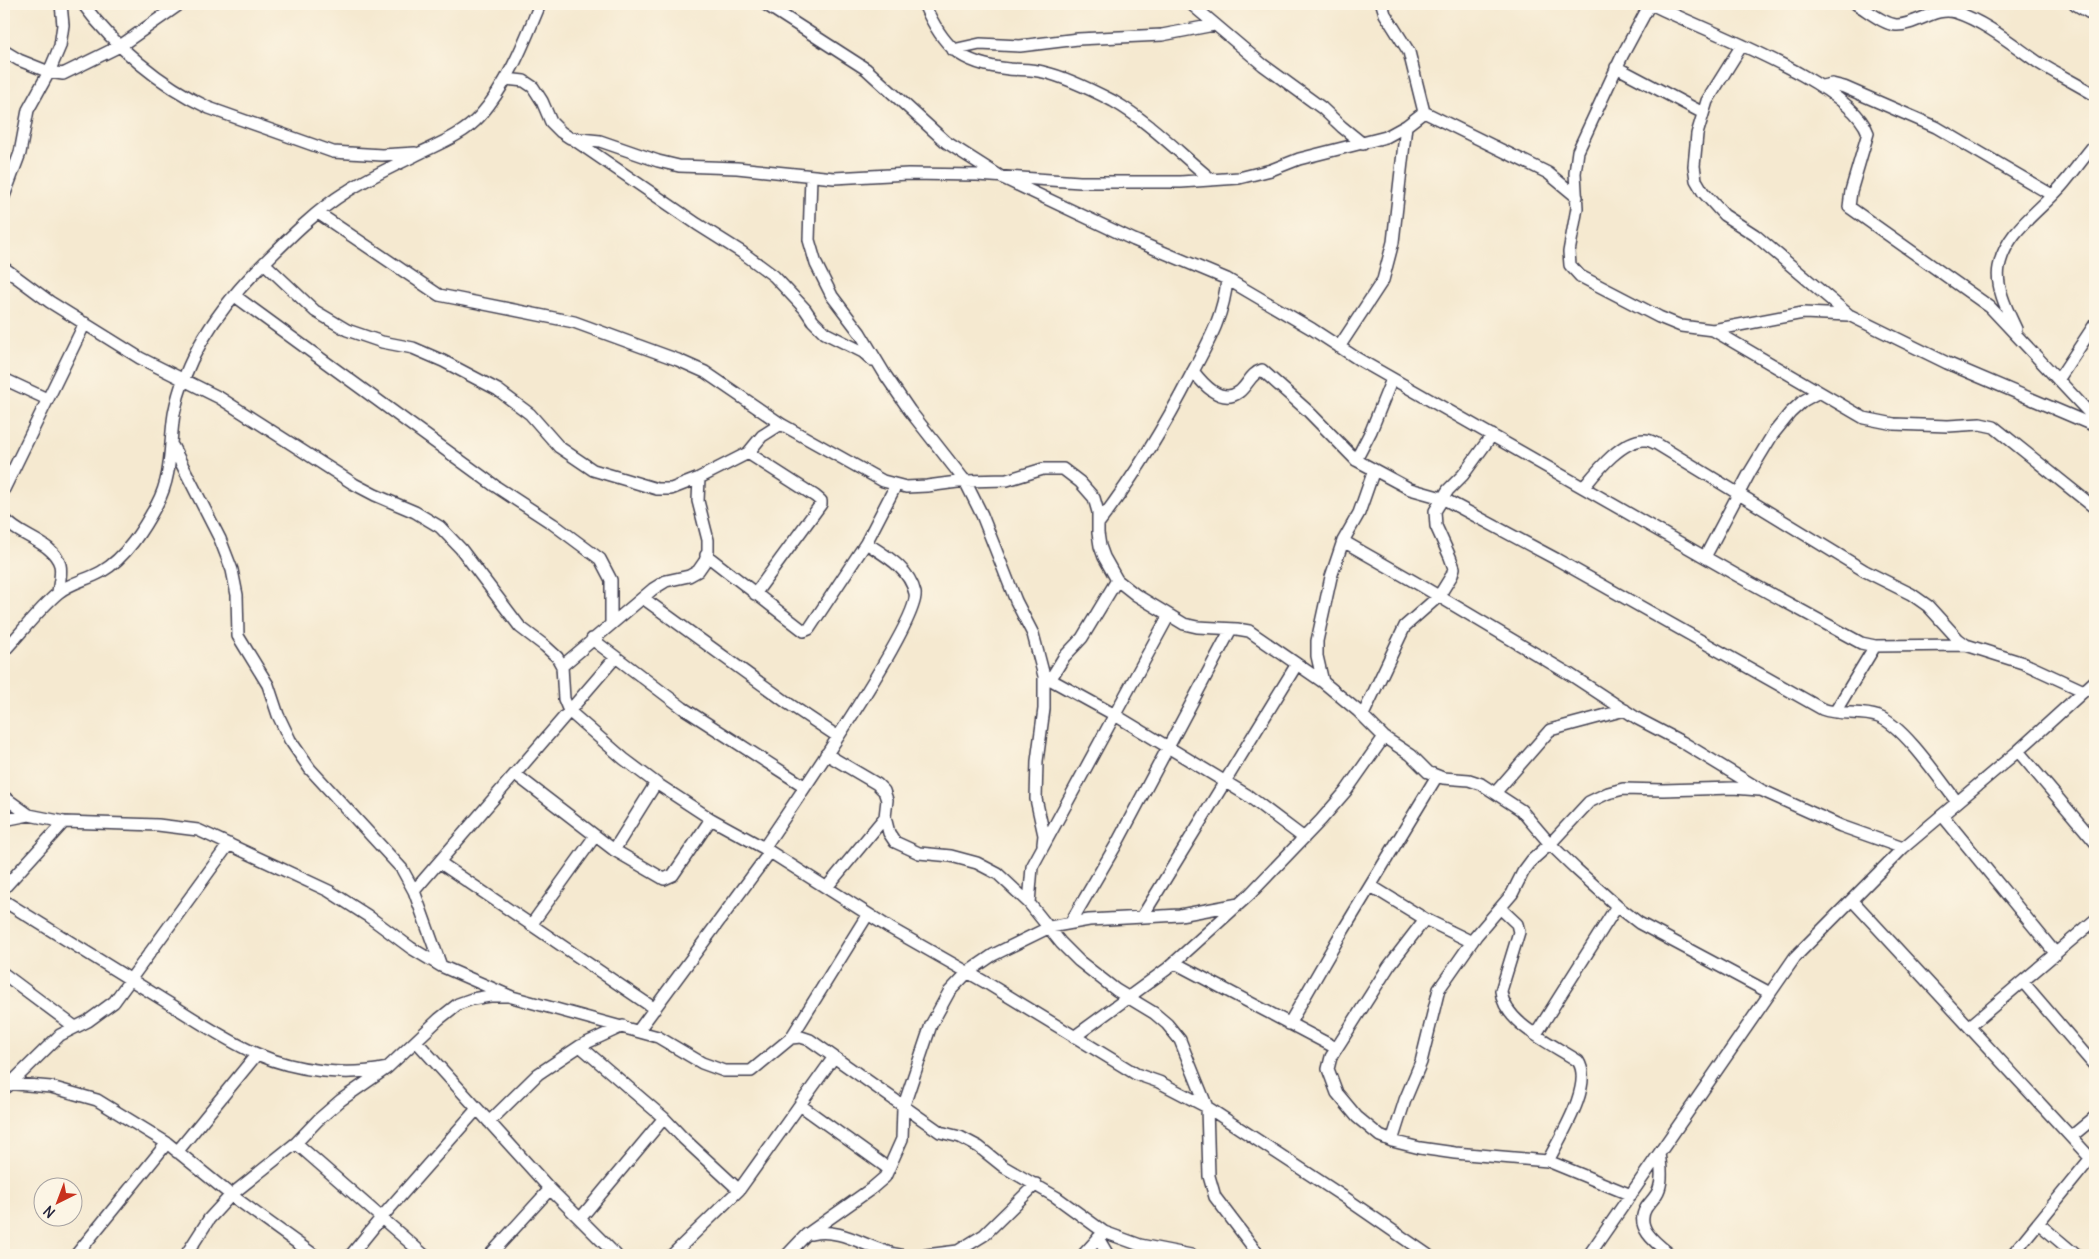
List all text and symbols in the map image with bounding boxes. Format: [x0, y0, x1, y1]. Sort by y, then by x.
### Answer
north arrow [32, 1176, 82, 1226]
text: N [40, 1202, 59, 1222]

